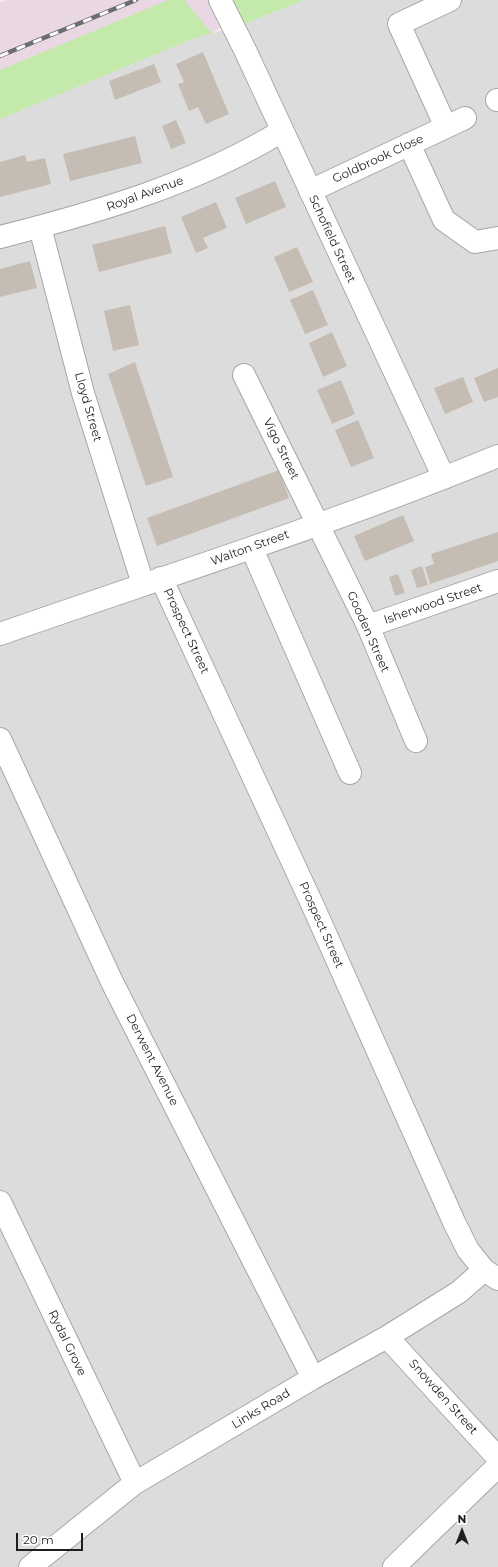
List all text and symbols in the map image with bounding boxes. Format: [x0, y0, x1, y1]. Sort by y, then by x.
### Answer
street label: Goldbrook Close [330, 132, 426, 186]
street label: Royal Avenue [104, 173, 186, 215]
street label: Schofield Street [305, 193, 359, 285]
street label: Lloyd Street [71, 371, 105, 443]
street label: Vigo Street [260, 416, 302, 482]
street label: Walton Street [209, 527, 291, 569]
street label: Isherwood Street [382, 580, 484, 628]
street label: Prospect Street [160, 586, 212, 676]
street label: Gooden Street [344, 589, 392, 675]
street label: Prospect Street [296, 880, 346, 970]
street label: Derwent Avenue [123, 1012, 181, 1108]
street label: Rydal Grove [45, 1308, 89, 1378]
street label: Snowden Street [405, 1356, 481, 1438]
street label: Links Road [229, 1386, 293, 1432]
north arrow [442, 1511, 482, 1551]
text: N [458, 1512, 466, 1526]
scale bar [18, 1525, 85, 1551]
text: 20 m [23, 1532, 54, 1547]

